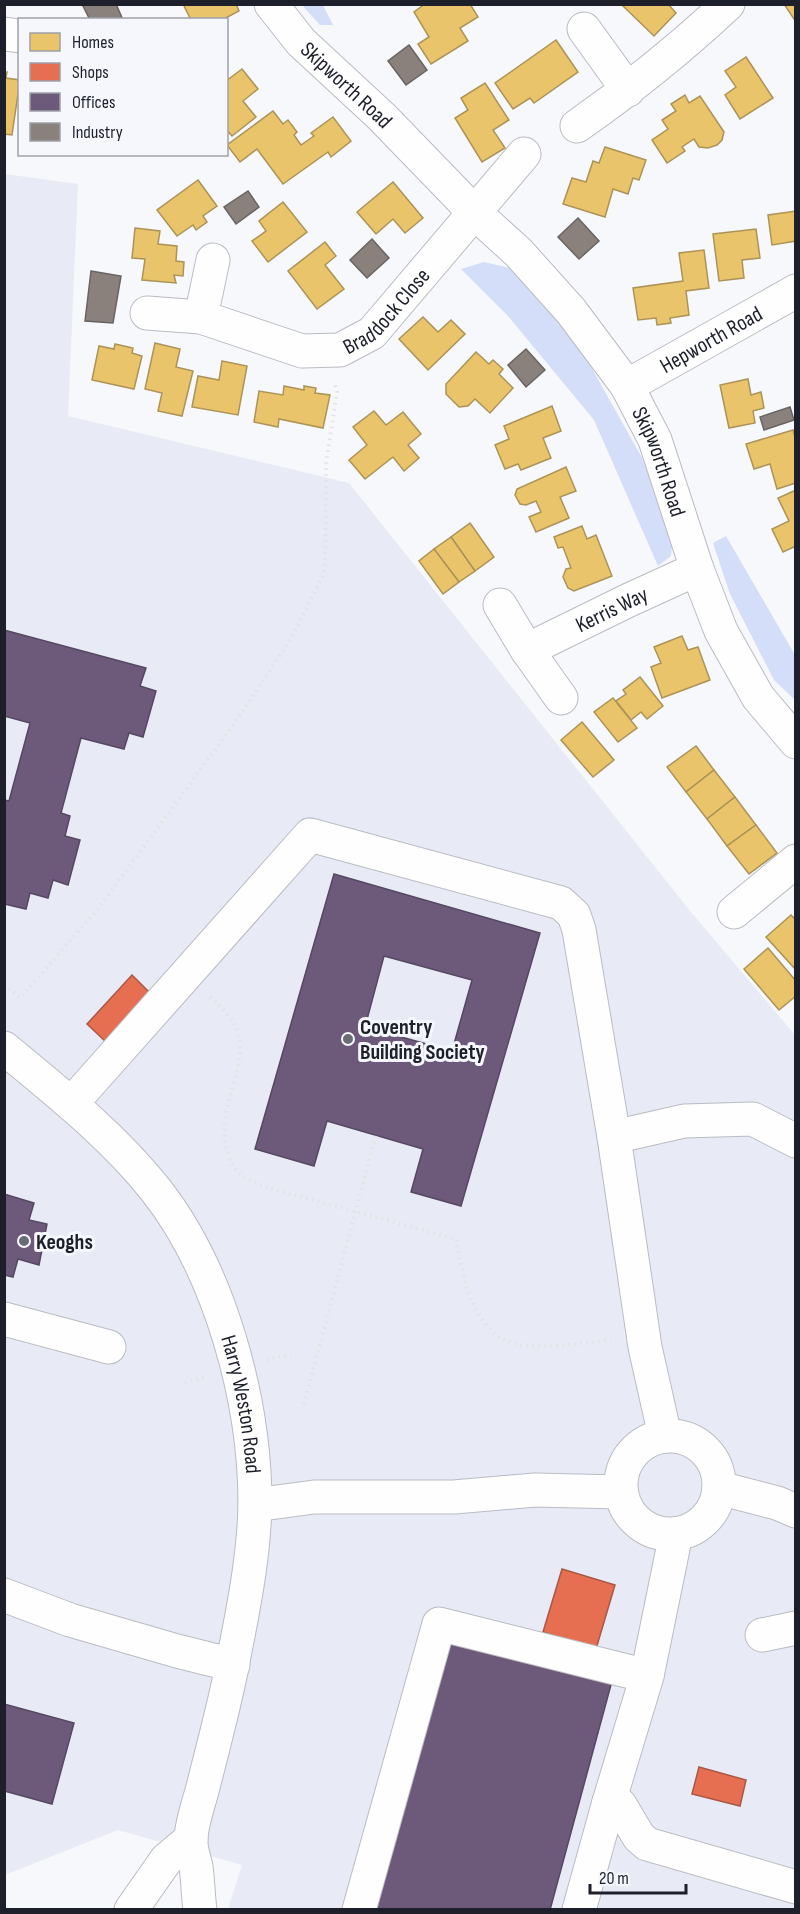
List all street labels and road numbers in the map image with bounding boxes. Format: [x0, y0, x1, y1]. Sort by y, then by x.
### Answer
street label: Skipworth Road [294, 37, 397, 134]
street label: Braddock Close [339, 263, 436, 361]
street label: Hepworth Road [655, 301, 767, 380]
street label: Skipworth Road [625, 403, 691, 520]
street label: Kerris Way [571, 581, 653, 639]
street label: Harry Weston Road [214, 1332, 266, 1474]

